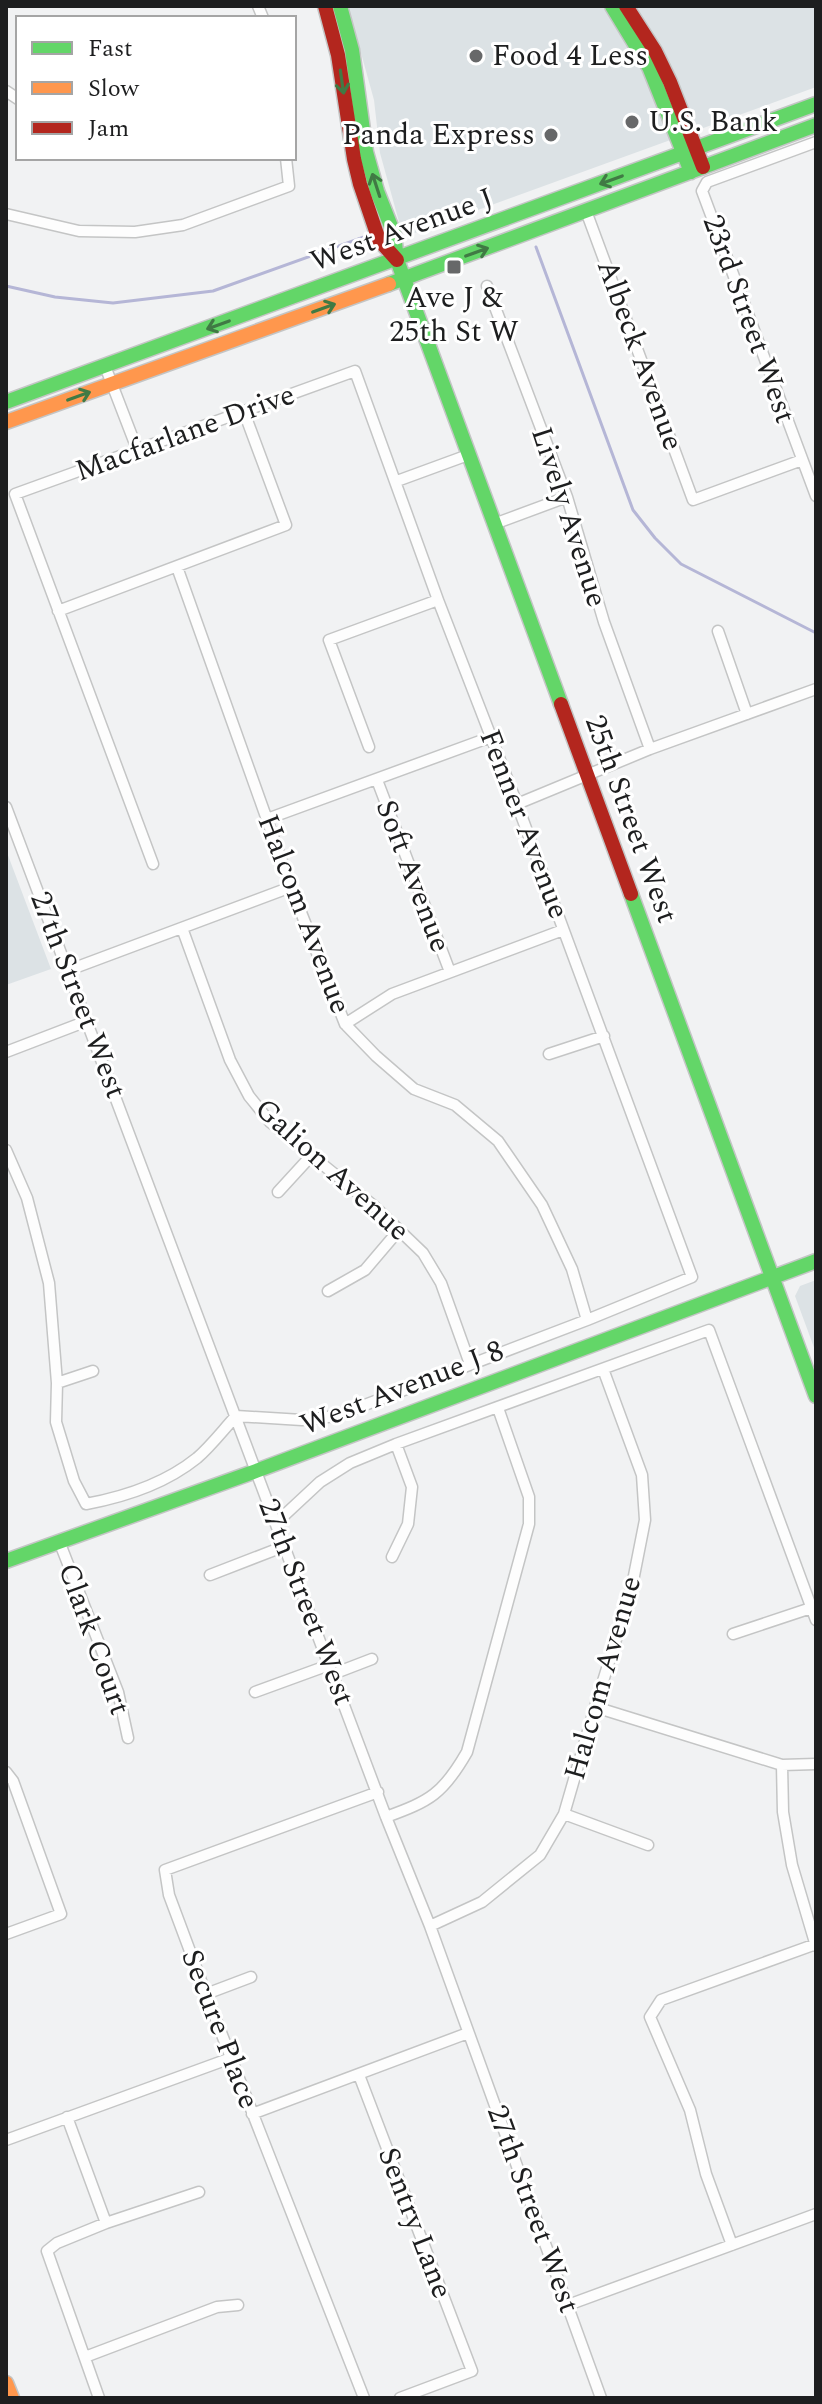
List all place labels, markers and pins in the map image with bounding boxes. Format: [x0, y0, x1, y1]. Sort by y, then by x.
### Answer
place label: Food 4 Less [492, 33, 648, 79]
marker: Food 4 Less [467, 47, 485, 65]
place label: U.S. Bank [648, 99, 778, 145]
place label: Panda Express [342, 112, 535, 158]
marker: U.S. Bank [623, 113, 641, 131]
marker: Panda Express [542, 126, 560, 144]
marker: Ave J & 25th St W [445, 258, 463, 276]
place label: Ave J & 25th St W [389, 275, 519, 355]

